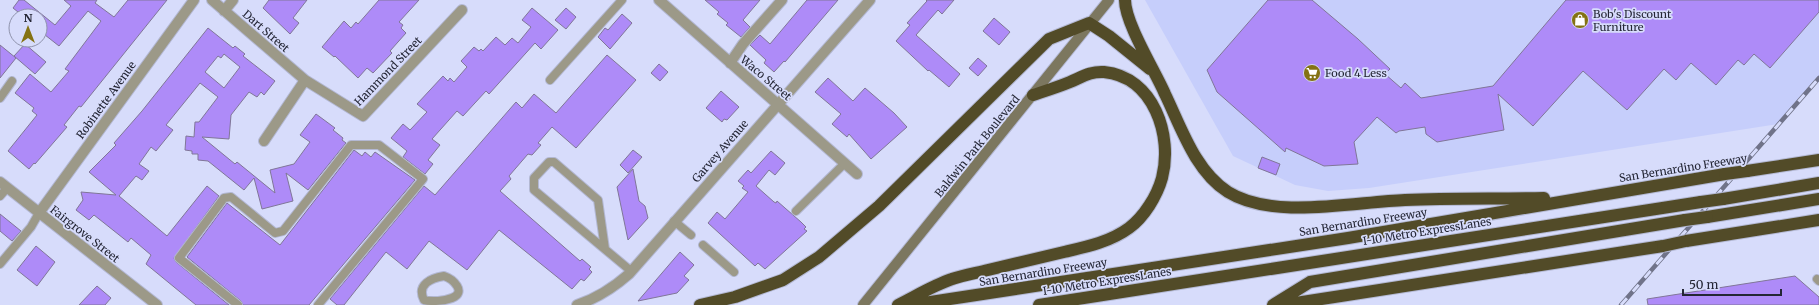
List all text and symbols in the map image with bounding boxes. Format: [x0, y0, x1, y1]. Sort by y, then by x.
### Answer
street label: Dart Street [240, 7, 293, 56]
place label: Bob's Discount Furniture [1593, 7, 1672, 34]
north arrow [8, 8, 48, 48]
shop icon: Bob's Discount Furniture [1570, 10, 1590, 30]
text: N [24, 11, 33, 25]
street label: Hammond Street [351, 33, 425, 109]
street label: Waco Street [737, 52, 795, 104]
street label: Robinette Avenue [73, 58, 139, 142]
supermarket icon: Food 4 Less [1302, 63, 1322, 83]
place label: Food 4 Less [1325, 66, 1387, 80]
street label: Baldwin Park Boulevard [932, 92, 1023, 200]
street label: Garvey Avenue [689, 117, 751, 185]
street label: San Bernardino Freeway [1618, 151, 1749, 185]
street label: Fairgrove Street [48, 203, 123, 266]
street label: San Bernardino Freeway [1298, 205, 1429, 239]
street label: I-10 Metro ExpressLanes [1362, 214, 1492, 248]
street label: San Bernardino Freeway [978, 255, 1109, 289]
street label: I-10 Metro ExpressLanes [1042, 264, 1172, 298]
scale bar [1683, 271, 1781, 297]
text: 50 m [1689, 277, 1718, 292]

